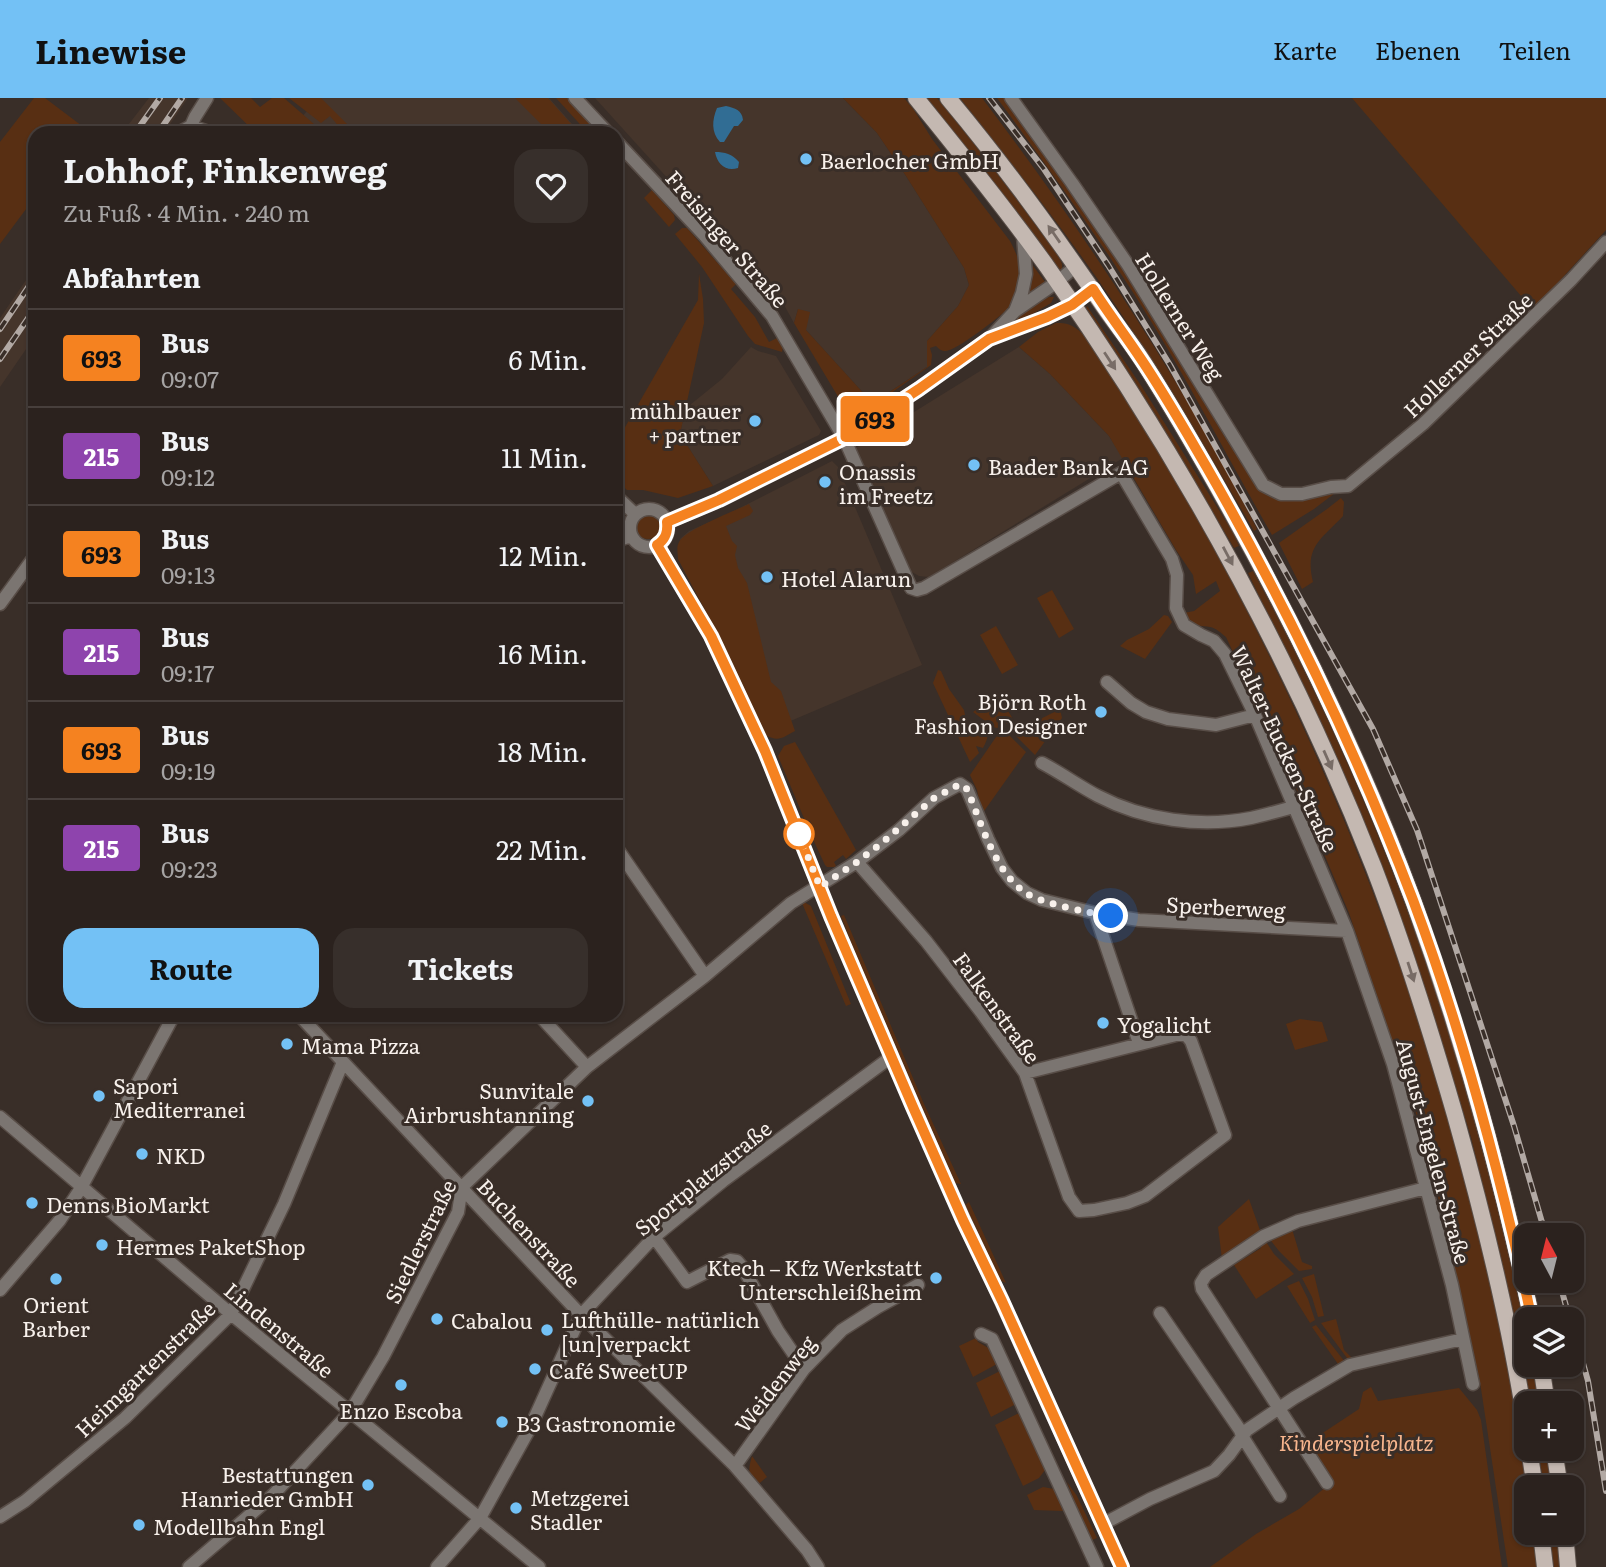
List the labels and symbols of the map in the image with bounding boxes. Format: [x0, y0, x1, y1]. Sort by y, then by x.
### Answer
place label: Baerlocher GmbH [820, 144, 999, 175]
marker: Baerlocher GmbH [798, 151, 814, 167]
street label: Freisinger Straße [659, 162, 797, 314]
one-way arrow [1047, 224, 1061, 243]
street label: Hollerner Weg [1129, 246, 1233, 386]
street label: Hollerner Straße [1395, 284, 1539, 424]
one-way arrow [1104, 352, 1117, 371]
place label: mühlbauer + partner [629, 394, 741, 449]
line badge: 693 [835, 396, 915, 442]
marker: mühlbauer + partner [747, 413, 763, 429]
place label: Baader Bank AG [988, 450, 1149, 481]
place label: Onassis im Freetz [839, 455, 933, 510]
marker: Baader Bank AG [966, 457, 982, 473]
marker: Onassis im Freetz [817, 474, 833, 490]
one-way arrow [1222, 546, 1234, 566]
place label: Hotel Alarun [781, 562, 911, 593]
marker: Hotel Alarun [759, 569, 775, 585]
street label: Walter-Eucken-Straße [1224, 640, 1348, 856]
place label: Björn Roth Fashion Designer [914, 685, 1087, 740]
marker: Björn Roth Fashion Designer [1093, 704, 1109, 720]
one-way arrow [1322, 750, 1334, 770]
unlabelled marker [784, 819, 814, 849]
street label: Sperberweg [1166, 887, 1287, 925]
your location [1093, 898, 1128, 933]
street label: Falkenstraße [947, 945, 1049, 1069]
one-way arrow [1407, 962, 1417, 983]
place label: Yogalicht [1117, 1008, 1212, 1039]
marker: Yogalicht [1095, 1015, 1111, 1031]
place label: Mama Pizza [301, 1029, 421, 1060]
street label: August-Engelen-Straße [1390, 1035, 1480, 1267]
marker: Mama Pizza [279, 1036, 295, 1052]
place label: Sapori Mediterranei [113, 1069, 246, 1124]
place label: Sunvitale Airbrushtanning [404, 1074, 574, 1129]
marker: Sapori Mediterranei [91, 1088, 107, 1104]
marker: Sunvitale Airbrushtanning [580, 1093, 596, 1109]
street label: Sportplatzstraße [627, 1112, 777, 1242]
place label: NKD [156, 1139, 205, 1170]
marker: NKD [134, 1146, 150, 1162]
street label: Buchenstraße [471, 1170, 589, 1294]
street label: Siedlerstraße [376, 1174, 462, 1308]
place label: Denns BioMarkt [46, 1188, 210, 1219]
marker: Denns BioMarkt [24, 1195, 40, 1211]
north arrow [1514, 1223, 1584, 1293]
place label: Hermes PaketShop [116, 1230, 306, 1261]
marker: Hermes PaketShop [94, 1237, 110, 1253]
place label: Ktech – Kfz Werkstatt Unterschleißheim [707, 1251, 923, 1306]
marker: Ktech – Kfz Werkstatt Unterschleißheim [928, 1270, 944, 1286]
marker: Orient Barber [48, 1271, 64, 1287]
street label: Lindenstraße [218, 1274, 342, 1384]
place label: Orient Barber [22, 1288, 90, 1343]
street label: Heimgartenstraße [67, 1293, 221, 1443]
place label: Lufthülle- natürlich [un]verpackt [561, 1303, 760, 1358]
place label: Cabalou [451, 1304, 533, 1335]
marker: Cabalou [429, 1311, 445, 1327]
marker: Lufthülle- natürlich [un]verpackt [539, 1322, 555, 1338]
street label: Weidenweg [726, 1328, 822, 1438]
place label: Café SweetUP [549, 1354, 688, 1385]
marker: Café SweetUP [527, 1361, 543, 1377]
marker: Enzo Escoba [393, 1377, 409, 1393]
place label: Enzo Escoba [340, 1394, 463, 1425]
place label: B3 Gastronomie [516, 1407, 676, 1438]
marker: B3 Gastronomie [494, 1414, 510, 1430]
park label: Kinderspielplatz [1279, 1426, 1433, 1457]
place label: Bestattungen Hanrieder GmbH [180, 1458, 354, 1513]
marker: Bestattungen Hanrieder GmbH [360, 1477, 376, 1493]
place label: Metzgerei Stadler [530, 1481, 630, 1536]
marker: Metzgerei Stadler [508, 1500, 524, 1516]
place label: Modellbahn Engl [153, 1510, 325, 1541]
marker: Modellbahn Engl [131, 1517, 147, 1533]

